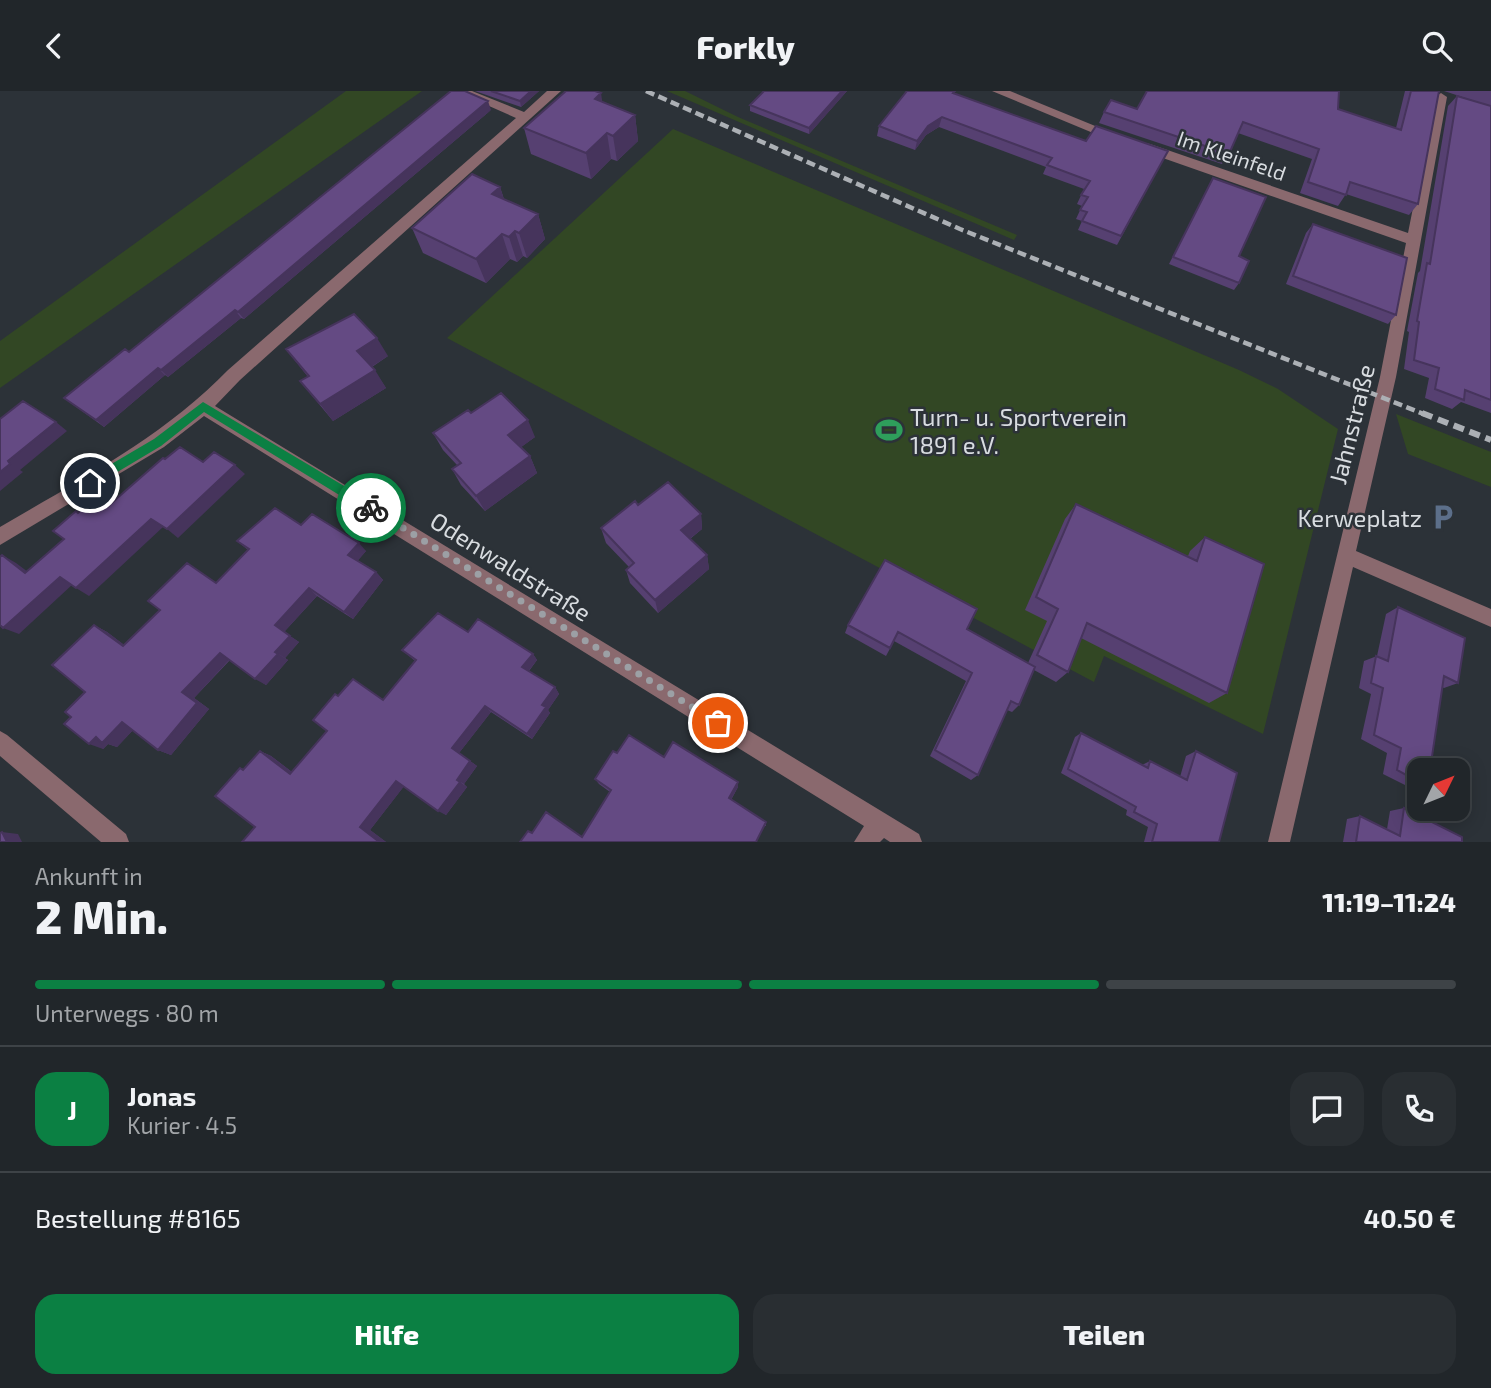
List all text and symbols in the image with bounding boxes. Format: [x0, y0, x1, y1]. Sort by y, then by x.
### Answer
icon: back [35, 27, 73, 65]
text: Forkly [696, 27, 795, 65]
icon: search [1418, 27, 1456, 65]
street label: Im Kleinfeld [1174, 125, 1290, 185]
street label: Jahnstraße [1322, 361, 1380, 487]
place label: Turn- u. Sportverein 1891 e.V. [910, 402, 1127, 459]
sports icon: Turn- u. Sportverein 1891 e.V. [874, 415, 904, 445]
pin [60, 453, 120, 513]
icon: home [71, 464, 109, 502]
courier [336, 473, 406, 543]
icon: bike [352, 489, 390, 527]
parking icon: Kerweplatz [1428, 502, 1458, 532]
place label: Kerweplatz [1297, 503, 1422, 532]
street label: Odenwaldstraße [425, 505, 597, 627]
pin [688, 693, 748, 753]
icon: bag [699, 704, 737, 742]
north arrow [1407, 758, 1470, 821]
map controls [1407, 758, 1470, 821]
text: Ankunft in [35, 862, 143, 890]
text: 11:19–11:24 [1322, 886, 1456, 917]
text: 2 Min. [35, 888, 168, 943]
text: Unterwegs · 80 m [35, 999, 219, 1027]
button: chat [1290, 1072, 1364, 1146]
button: phone [1382, 1072, 1456, 1146]
text: Jonas [127, 1080, 196, 1111]
text: J [67, 1094, 77, 1125]
text: Kurier · 4.5 [127, 1111, 237, 1139]
text: Bestellung #8165 [35, 1202, 241, 1233]
text: 40.50 € [1364, 1202, 1456, 1233]
button: Hilfe [35, 1294, 739, 1374]
button: Teilen [753, 1294, 1456, 1374]

